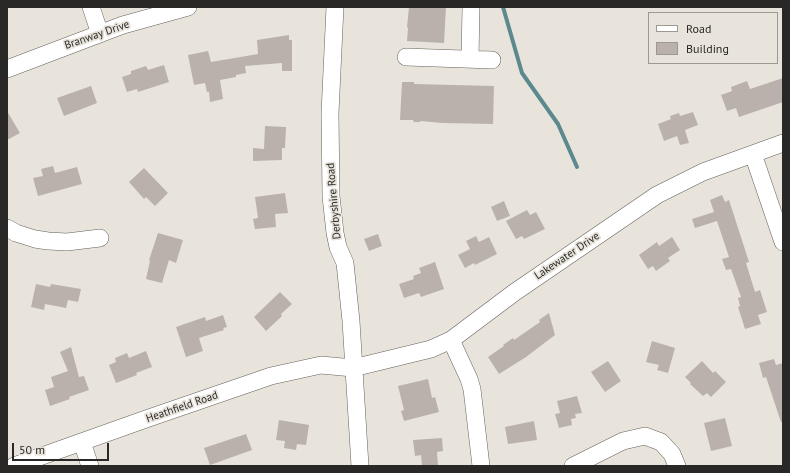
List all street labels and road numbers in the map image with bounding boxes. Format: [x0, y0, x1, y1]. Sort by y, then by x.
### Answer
street label: Branway Drive [63, 18, 131, 52]
street label: Derbyshire Road [324, 162, 344, 240]
street label: Lakewater Drive [532, 229, 602, 283]
street label: Heathfield Road [144, 389, 220, 425]

